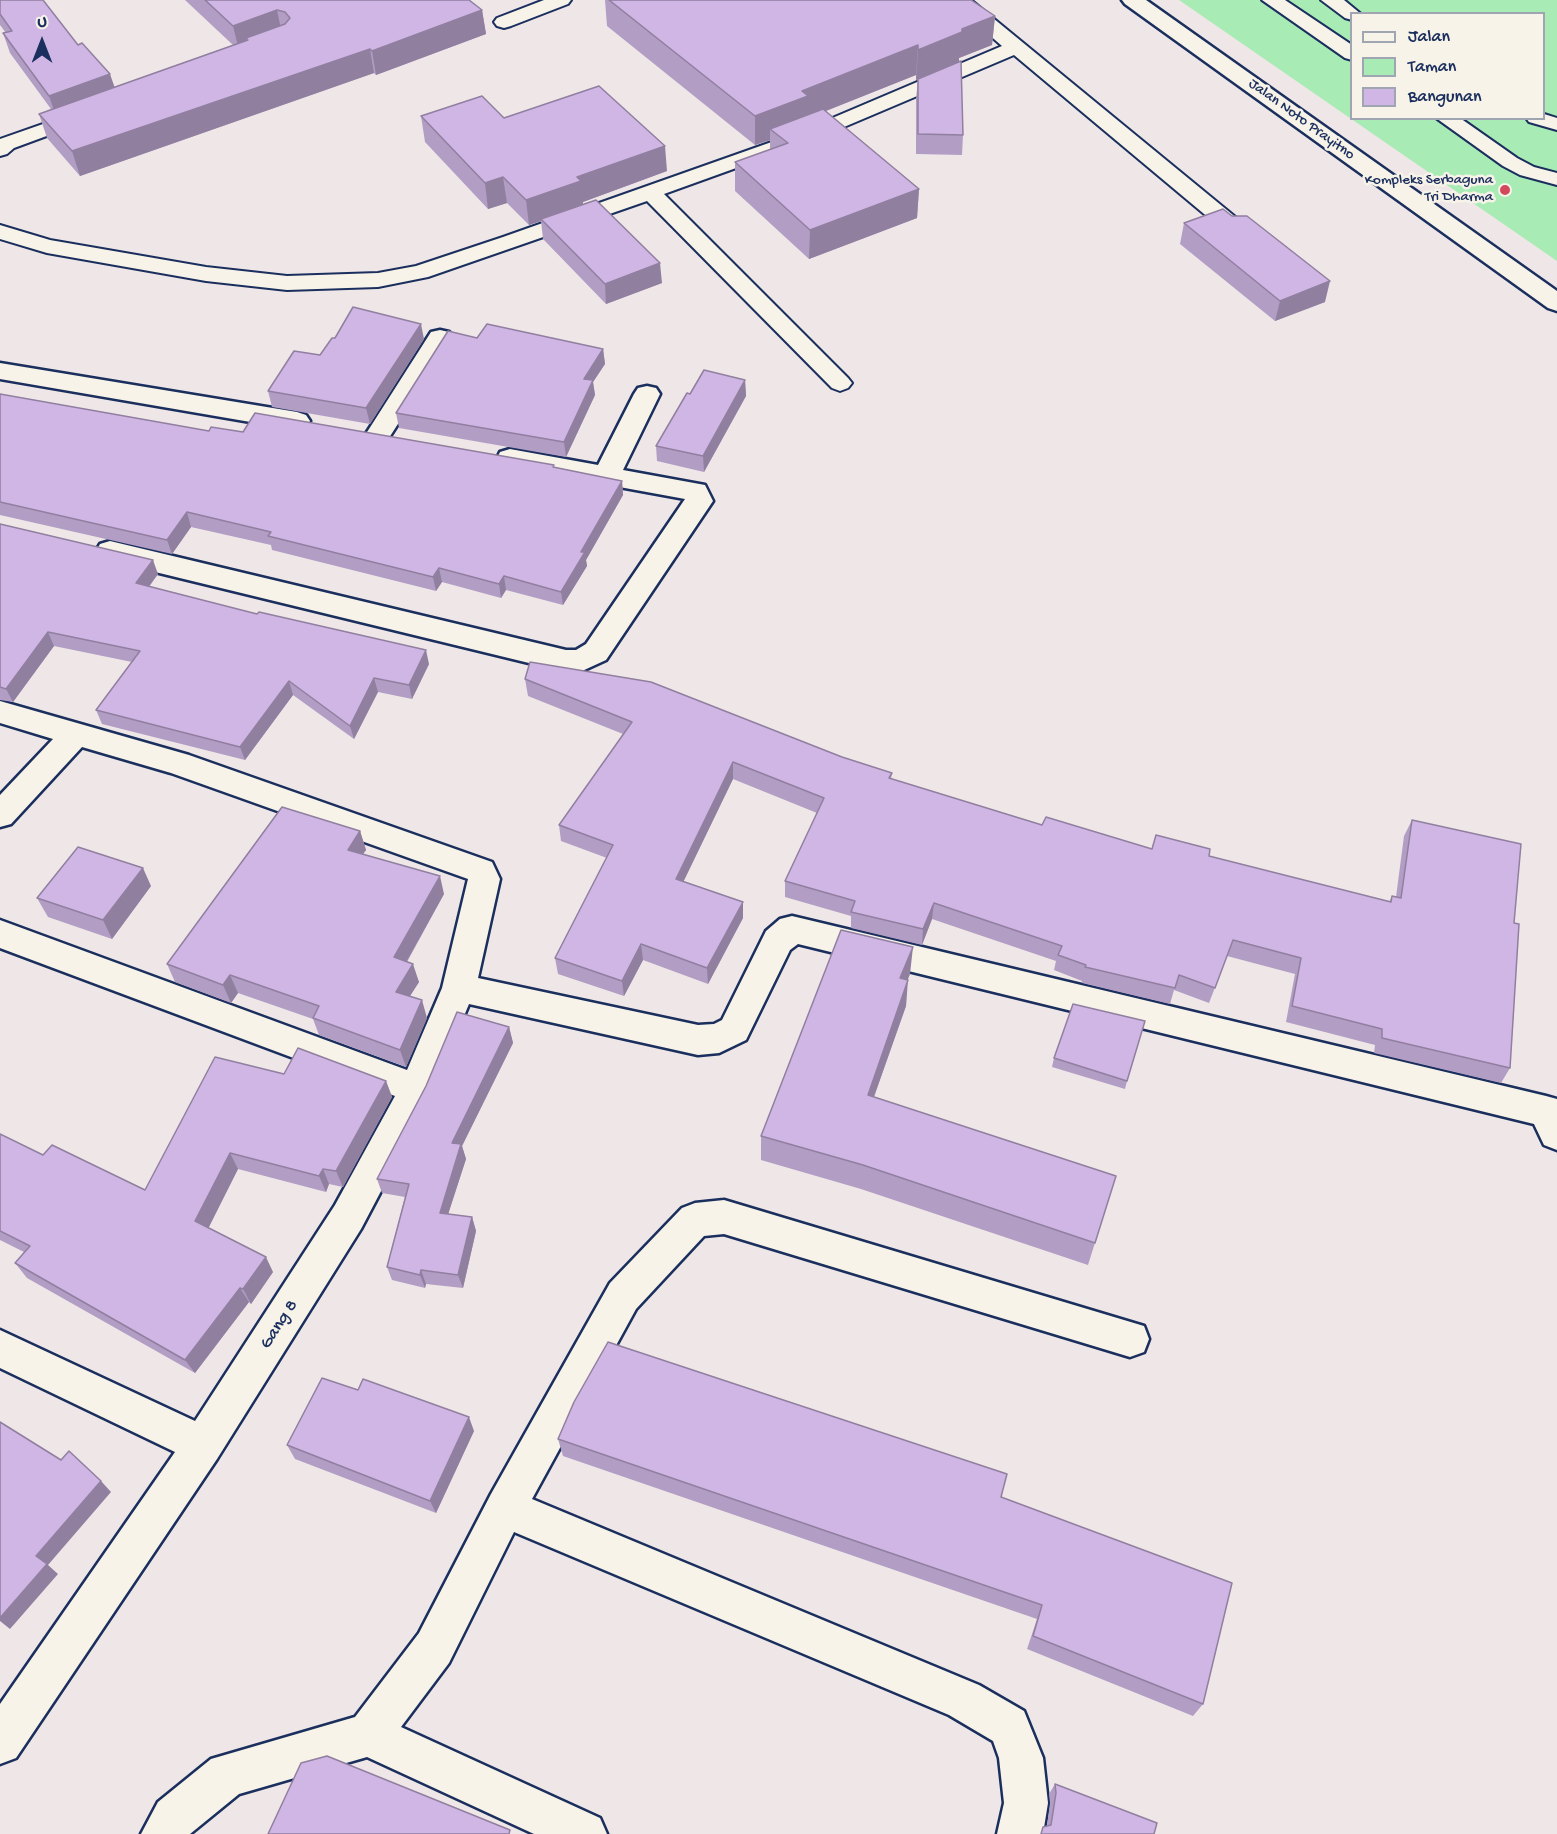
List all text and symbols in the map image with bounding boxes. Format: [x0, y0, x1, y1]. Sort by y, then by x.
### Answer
north arrow [12, 12, 72, 72]
legend [1350, 12, 1545, 120]
text: U [37, 14, 47, 33]
text: Jalan [1408, 27, 1450, 48]
text: Taman [1408, 57, 1456, 78]
street label: Jalan Noto Prayitno [1244, 75, 1358, 165]
text: Bangunan [1408, 87, 1482, 108]
place label: Kompleks Serbaguna Tri Dharma [1365, 172, 1493, 207]
marker: Kompleks Serbaguna Tri Dharma [1498, 183, 1512, 197]
street label: Gang 8 [256, 1296, 304, 1354]

